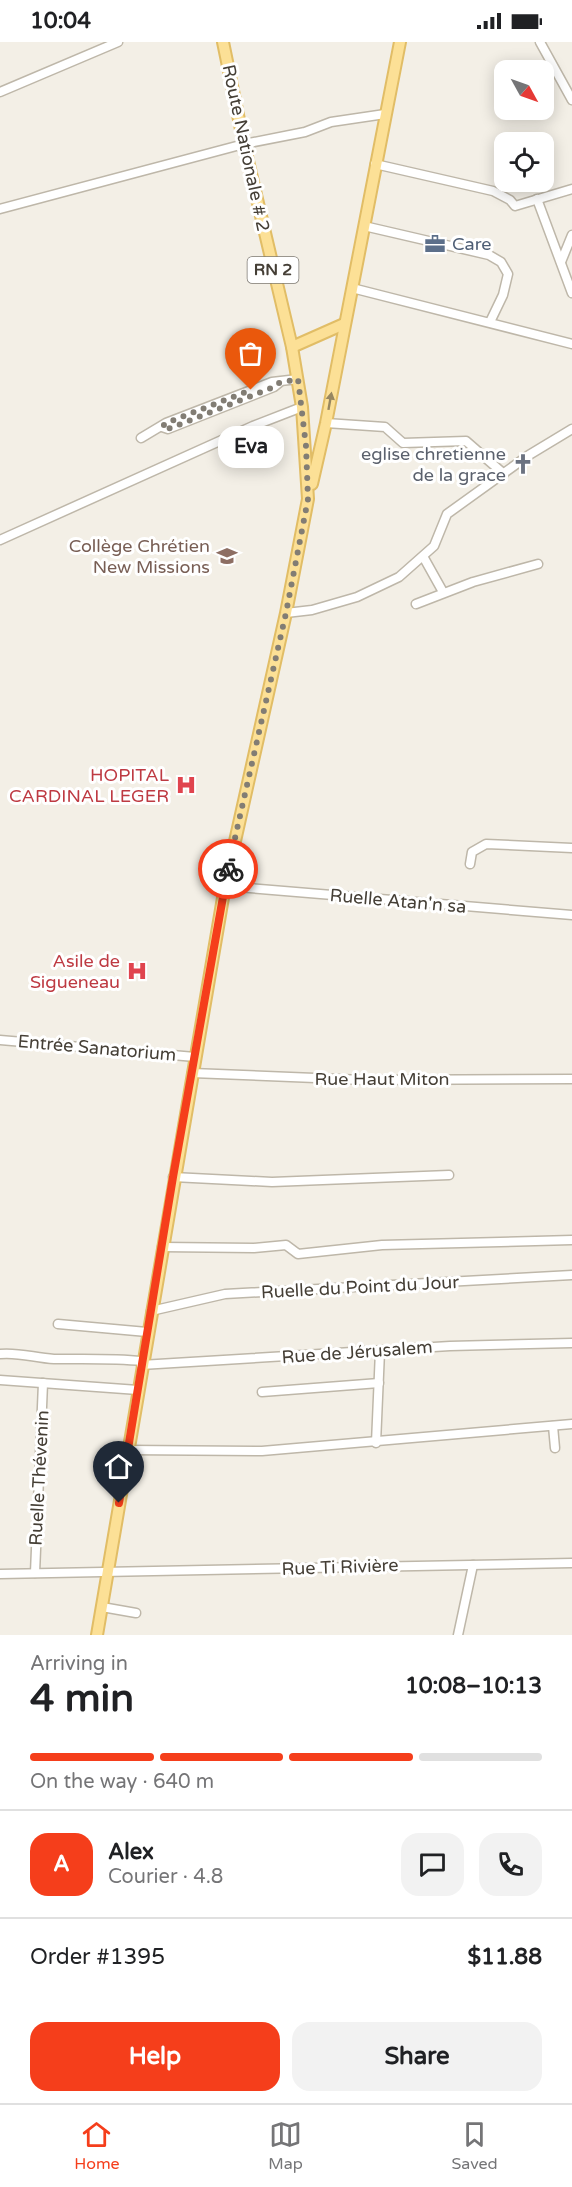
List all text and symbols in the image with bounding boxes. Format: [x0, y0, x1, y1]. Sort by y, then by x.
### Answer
text: 10:04 [30, 8, 91, 34]
north arrow [494, 60, 554, 120]
map controls [494, 60, 554, 192]
street label: Route Nationale # 2 [218, 62, 274, 234]
button: locate [494, 132, 554, 192]
office icon: Care [423, 232, 447, 256]
place label: Care [452, 233, 491, 255]
road number: RN 2 [248, 257, 298, 283]
pin [225, 328, 276, 390]
icon: bag [234, 337, 267, 370]
one-way arrow [326, 392, 335, 411]
callout: Eva [218, 426, 284, 468]
text: Eva [234, 435, 268, 459]
place label: eglise chretienne de la grace [361, 443, 506, 486]
church icon: eglise chretienne de la grace [511, 452, 535, 476]
place label: Collège Chrétien New Missions [69, 535, 210, 578]
school or university icon: Collège Chrétien New Missions [215, 544, 239, 568]
place label: HOPITAL CARDINAL LEGER [9, 764, 170, 807]
hospital icon: HOPITAL CARDINAL LEGER [174, 773, 198, 797]
courier [198, 839, 258, 899]
icon: bike [212, 853, 245, 886]
street label: Ruelle Atan'n sa [329, 884, 467, 918]
place label: Asile de Sigueneau [30, 950, 120, 993]
hospital icon: Asile de Sigueneau [125, 959, 149, 983]
street label: Entrée Sanatorium [17, 1030, 177, 1066]
street label: Rue Haut Miton [314, 1068, 450, 1090]
street label: Ruelle du Point du Jour [260, 1271, 460, 1303]
street label: Rue de Jérusalem [281, 1336, 433, 1368]
street label: Ruelle Thévenin [24, 1410, 54, 1546]
pin [93, 1441, 144, 1503]
icon: home [102, 1450, 135, 1483]
street label: Rue Ti Rivière [281, 1554, 399, 1580]
text: Arriving in [30, 1652, 128, 1676]
text: 10:08–10:13 [405, 1673, 542, 1699]
text: 4 min [30, 1675, 134, 1722]
text: On the way · 640 m [30, 1770, 214, 1794]
button: chat [401, 1833, 464, 1896]
button: phone [479, 1833, 542, 1896]
text: Alex [108, 1839, 154, 1865]
text: A [53, 1851, 70, 1877]
text: Courier · 4.8 [108, 1865, 223, 1889]
text: Order #1395 [30, 1944, 165, 1970]
text: $11.88 [468, 1944, 542, 1970]
button: Help [30, 2022, 280, 2091]
button: Share [292, 2022, 542, 2091]
tab: Home [74, 2118, 120, 2174]
tab: Map [268, 2118, 303, 2174]
tab: Saved [451, 2118, 498, 2174]

